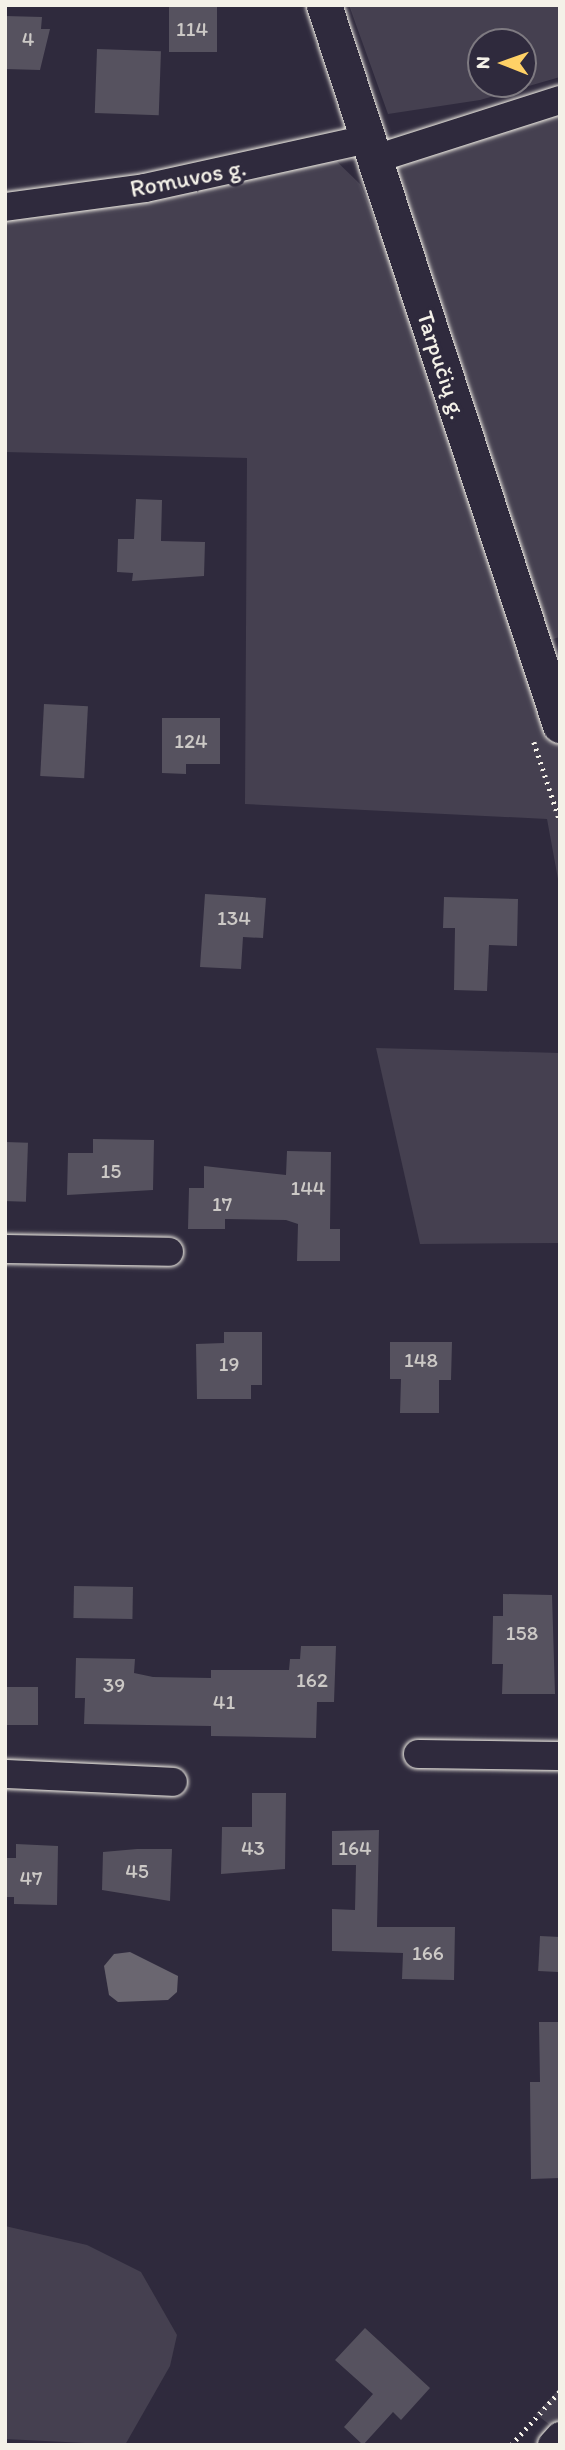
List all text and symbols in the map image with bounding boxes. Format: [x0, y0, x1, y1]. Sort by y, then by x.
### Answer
house number: 114 [176, 16, 208, 42]
house number: 4 [22, 26, 34, 52]
north arrow [467, 28, 537, 98]
text: N [471, 56, 494, 69]
street label: Romuvos g. [128, 153, 248, 203]
street label: Tarpučių g. [411, 307, 473, 423]
house number: 124 [174, 728, 208, 754]
house number: 134 [217, 905, 251, 931]
house number: 15 [101, 1158, 121, 1184]
house number: 144 [291, 1175, 325, 1201]
house number: 17 [212, 1191, 232, 1217]
house number: 148 [404, 1347, 438, 1373]
house number: 19 [219, 1351, 239, 1377]
house number: 158 [506, 1620, 538, 1646]
house number: 162 [296, 1667, 328, 1693]
house number: 39 [103, 1672, 125, 1698]
house number: 41 [213, 1689, 235, 1715]
house number: 43 [241, 1835, 265, 1861]
house number: 164 [338, 1835, 372, 1861]
house number: 45 [125, 1858, 149, 1884]
house number: 47 [19, 1865, 43, 1891]
house number: 166 [412, 1940, 444, 1966]

